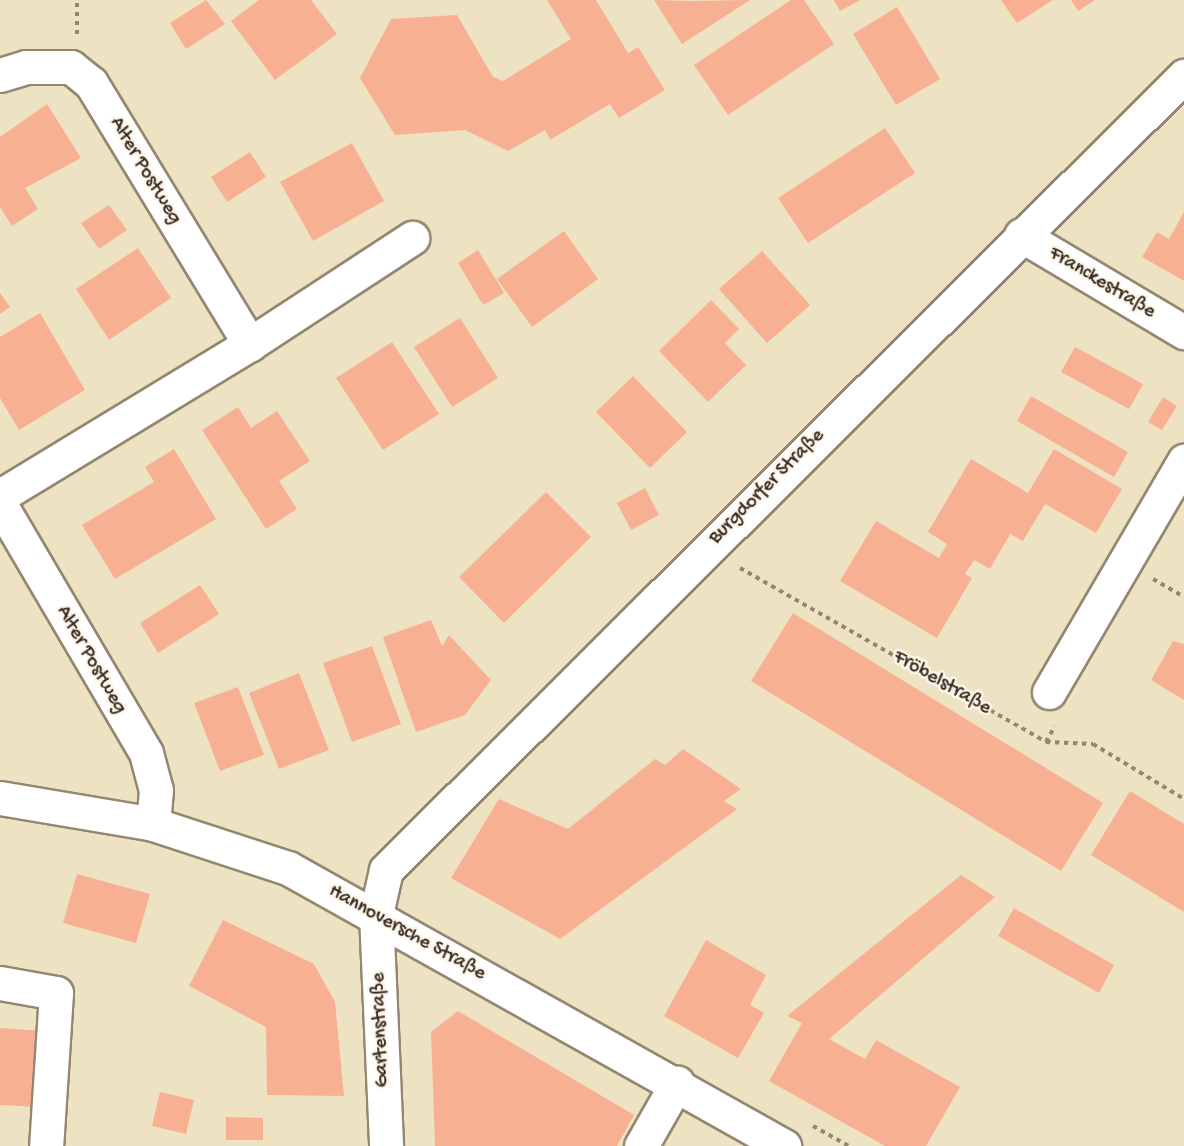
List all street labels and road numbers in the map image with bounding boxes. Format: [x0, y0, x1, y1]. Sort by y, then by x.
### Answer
street label: Alter Postweg [104, 113, 186, 229]
street label: Franckestraße [1044, 242, 1160, 324]
street label: Burgdorfer Straße [704, 424, 830, 550]
street label: Alter Postweg [50, 602, 132, 718]
street label: Fröbelstraße [889, 645, 995, 721]
street label: Hannoversche Straße [324, 880, 490, 986]
street label: Gartenstraße [367, 972, 395, 1088]

